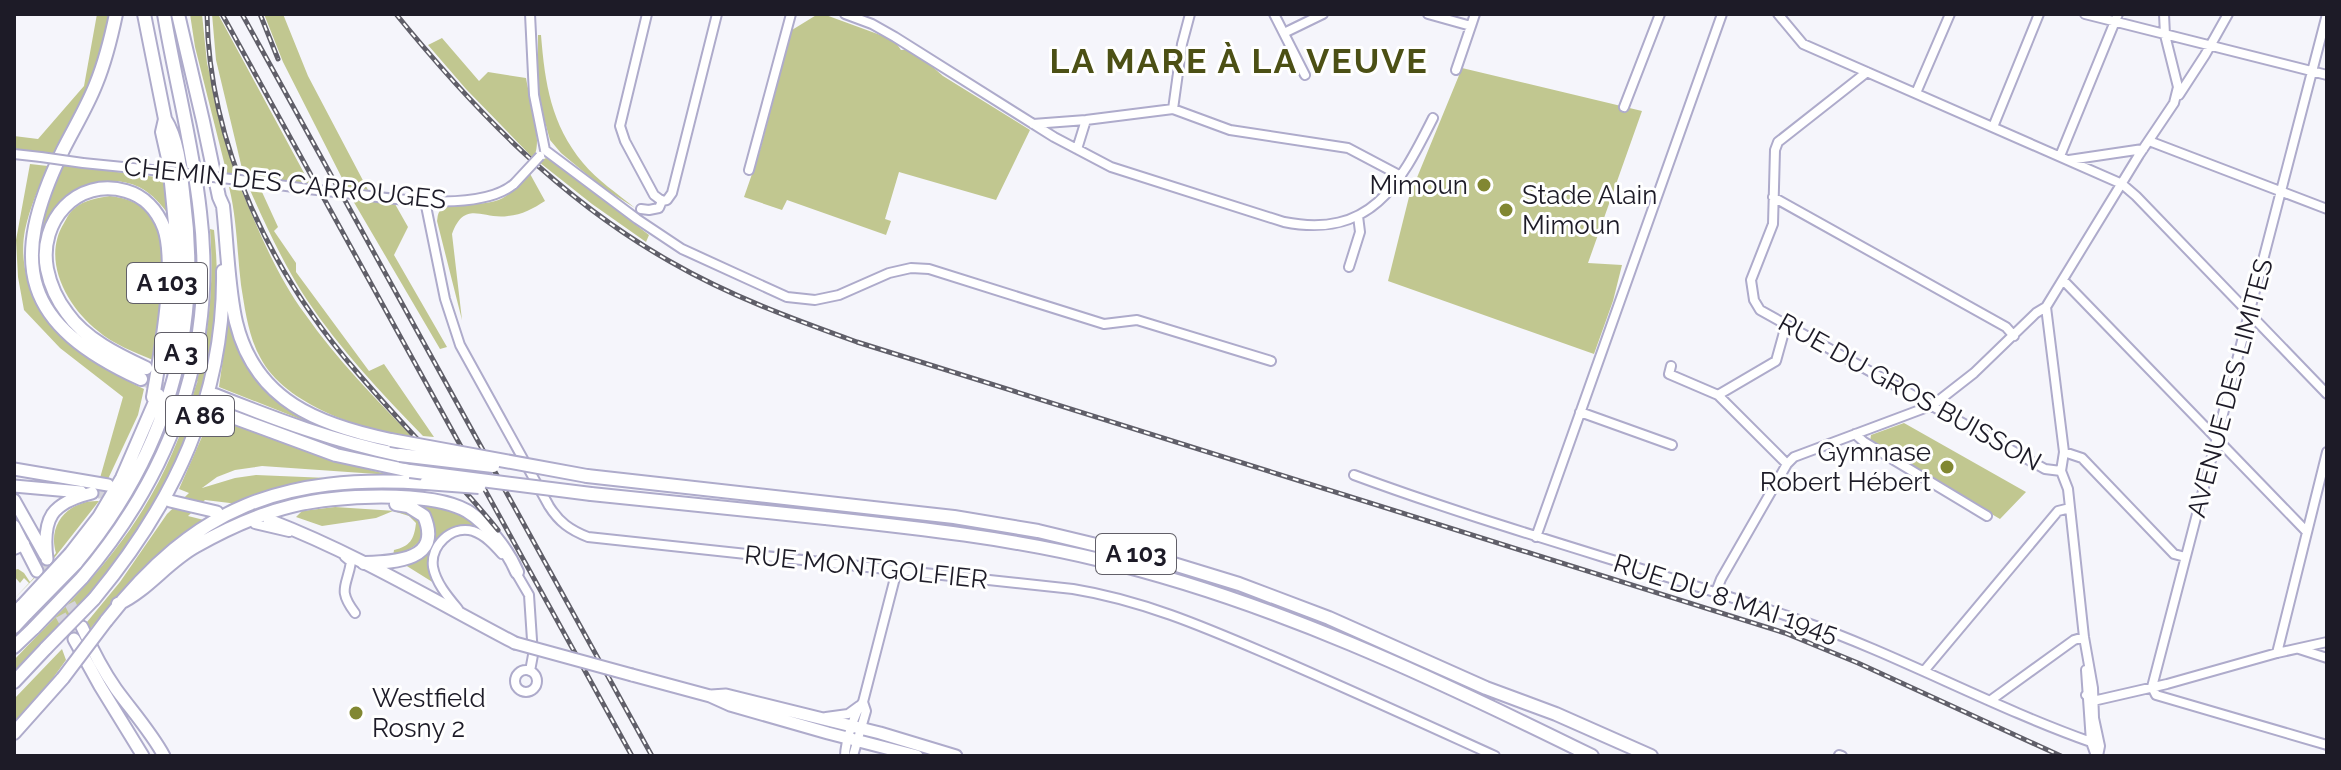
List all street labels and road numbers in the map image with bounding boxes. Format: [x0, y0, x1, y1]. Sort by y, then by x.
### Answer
street label: CHEMIN DES CARROUGES [122, 151, 448, 215]
street label: AVENUE DES LIMITES [2181, 255, 2279, 521]
road number: A 103 [127, 263, 207, 303]
street label: RUE DU GROS BUISSON [1773, 307, 2047, 477]
road number: A 3 [155, 333, 207, 373]
road number: A 86 [166, 396, 234, 436]
road number: A 103 [1096, 534, 1176, 574]
street label: RUE MONTGOLFIER [743, 539, 989, 595]
street label: RUE DU 8 MAI 1945 [1610, 548, 1842, 648]

